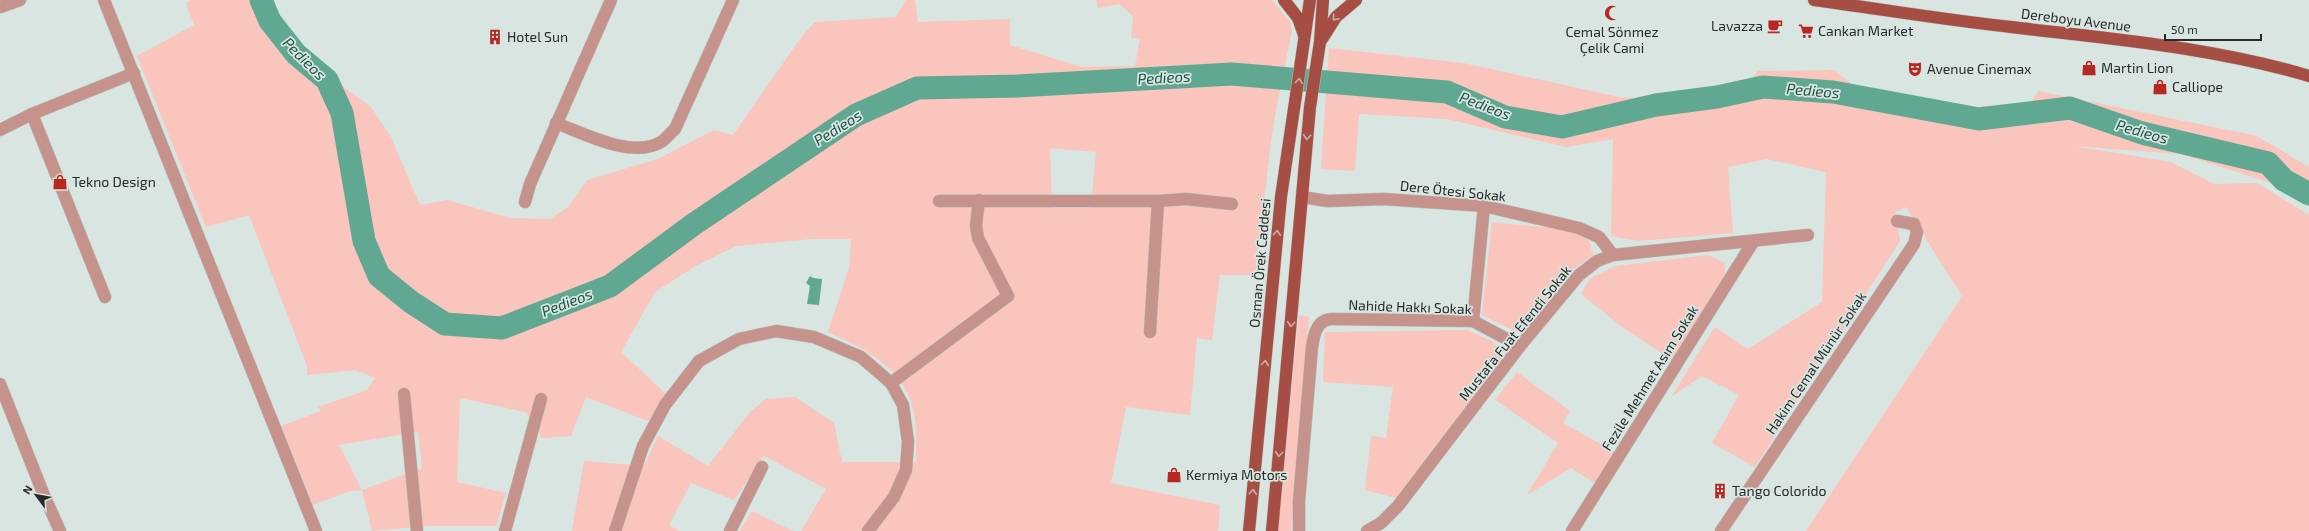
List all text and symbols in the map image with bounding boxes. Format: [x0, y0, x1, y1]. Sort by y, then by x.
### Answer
mosque icon: Cemal Sönmez Çelik Cami [1603, 4, 1621, 22]
street label: Dereboyu Avenue [2020, 4, 2132, 35]
one-way arrow [1333, 14, 1340, 21]
scale bar [2165, 16, 2261, 42]
place label: Lavazza [1711, 17, 1763, 34]
cafe icon: Lavazza [1766, 17, 1784, 35]
supermarket icon: Cankan Market [1797, 22, 1815, 40]
place label: Cankan Market [1818, 22, 1913, 39]
text: 50 m [2171, 22, 2198, 36]
place label: Cemal Sönmez Çelik Cami [1565, 23, 1659, 57]
building icon: Hotel Sun [486, 28, 504, 46]
place label: Hotel Sun [507, 28, 568, 45]
water label: Pedieos [280, 33, 330, 84]
shop icon: Martin Lion [2080, 59, 2098, 77]
place label: Martin Lion [2101, 59, 2173, 76]
theatre icon: Avenue Cinemax [1906, 60, 1924, 78]
place label: Avenue Cinemax [1927, 60, 2032, 77]
water label: Pedieos [1137, 67, 1191, 87]
one-way arrow [1294, 78, 1303, 84]
shop icon: Calliope [2151, 78, 2169, 96]
place label: Calliope [2172, 78, 2223, 95]
water label: Pedieos [1786, 79, 1841, 101]
water label: Pedieos [1457, 87, 1514, 123]
water label: Pedieos [810, 105, 865, 149]
water label: Pedieos [2114, 115, 2171, 147]
one-way arrow [1303, 134, 1312, 140]
shop icon: Tekno Design [51, 173, 69, 191]
place label: Tekno Design [72, 173, 156, 190]
street label: Dere Ötesi Sokak [1399, 176, 1507, 205]
street label: Osman Örek Caddesi [1245, 198, 1274, 328]
one-way arrow [1273, 230, 1282, 236]
street label: Mustafa Fuat Efendi Sokak [1455, 262, 1574, 404]
water label: Pedieos [539, 284, 595, 320]
street label: Hakim Cemal Münür Sokak [1762, 288, 1870, 437]
street label: Nahide Hakkı Sokak [1348, 296, 1472, 317]
street label: Fezile Mehmet Asım Sokak [1598, 302, 1701, 454]
one-way arrow [1286, 321, 1295, 327]
one-way arrow [1261, 360, 1270, 366]
one-way arrow [1275, 451, 1284, 457]
shop icon: Kermiya Motors [1165, 466, 1183, 484]
place label: Kermiya Motors [1186, 466, 1287, 483]
north arrow [16, 475, 56, 515]
building icon: Tango Colorido [1711, 482, 1729, 500]
place label: Tango Colorido [1732, 482, 1827, 499]
text: N [19, 483, 35, 496]
one-way arrow [1248, 489, 1257, 495]

